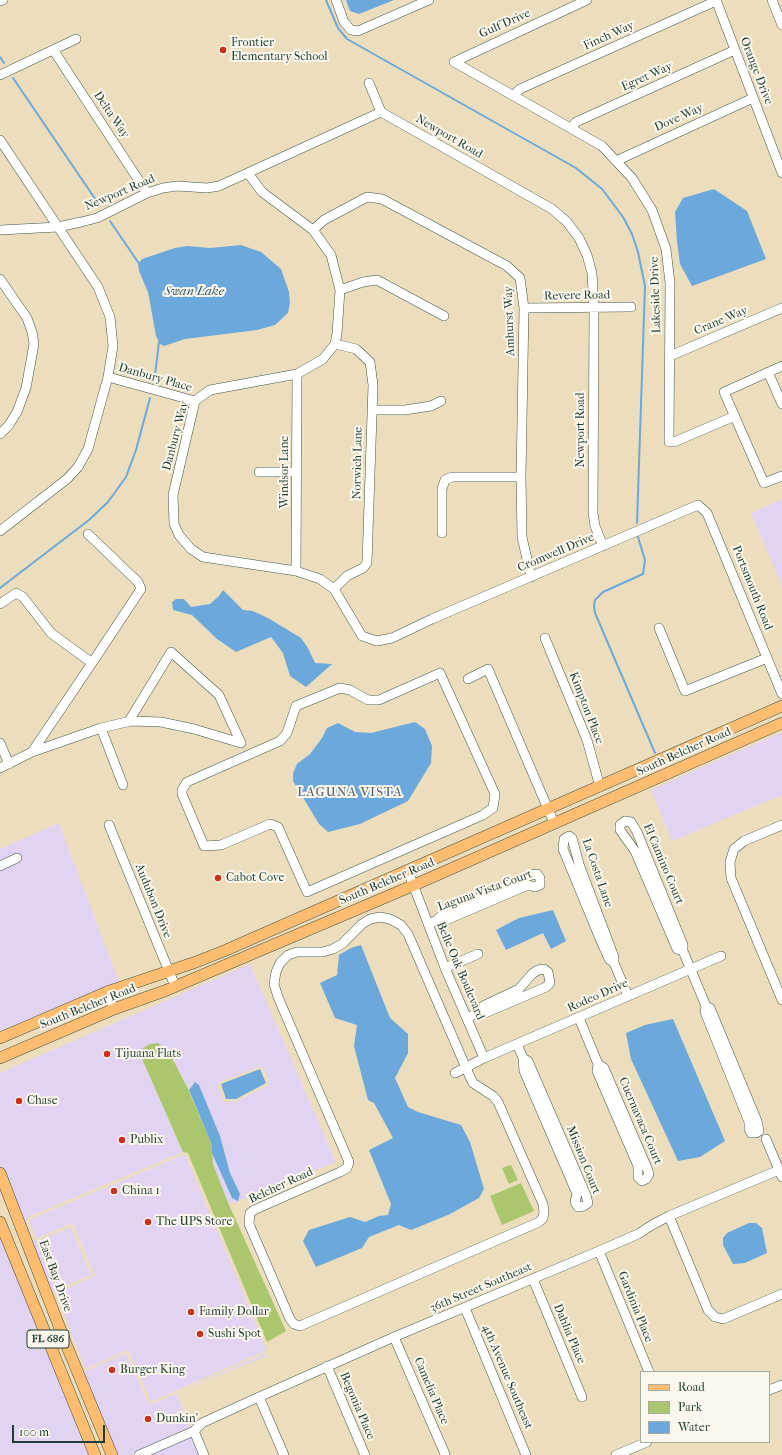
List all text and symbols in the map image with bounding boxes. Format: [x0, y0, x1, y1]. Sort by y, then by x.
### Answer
street label: Gulf Drive [477, 6, 533, 42]
street label: Finch Way [581, 18, 637, 54]
street label: Orange Drive [736, 35, 776, 107]
place label: Frontier Elementary School [231, 36, 328, 64]
marker: Frontier Elementary School [218, 45, 228, 55]
street label: Egret Way [619, 59, 675, 95]
street label: Delta Way [90, 89, 132, 141]
street label: Dove Way [652, 101, 706, 135]
street label: Newport Road [413, 112, 485, 162]
street label: Newport Road [83, 172, 157, 214]
street label: Lakeside Drive [647, 256, 665, 334]
water label: Swan Lake [164, 284, 224, 300]
street label: Amhurst Way [502, 286, 518, 356]
street label: Revere Road [544, 288, 610, 304]
street label: Crane Way [692, 303, 750, 339]
street label: Danbury Place [116, 361, 194, 395]
street label: Newport Road [574, 393, 588, 467]
street label: Danbury Way [160, 400, 192, 472]
street label: Norwich Lane [350, 427, 366, 499]
street label: Windsor Lane [278, 436, 292, 508]
street label: Cromwell Drive [515, 530, 597, 576]
street label: Portsmouth Road [729, 544, 775, 632]
street label: Kimpton Place [566, 670, 606, 746]
street label: South Belcher Road [635, 725, 733, 779]
district label: LAGUNA VISTA [297, 785, 403, 801]
street label: El Camino Court [640, 821, 686, 907]
street label: La Costa Lane [578, 837, 616, 909]
street label: South Belcher Road [337, 856, 437, 908]
street label: Audubon Drive [132, 862, 174, 940]
street label: Laguna Vista Court [436, 867, 534, 915]
place label: Cabot Cove [226, 871, 284, 885]
marker: Cabot Cove [213, 873, 223, 883]
street label: Belle Oak Boulevard [433, 920, 487, 1022]
street label: Rodeo Drive [565, 976, 631, 1016]
street label: South Belcher Road [38, 981, 138, 1033]
place label: Tijuana Flats [115, 1047, 181, 1061]
marker: Tijuana Flats [102, 1049, 112, 1059]
street label: Cuernavaca Court [615, 1075, 665, 1167]
place label: Chase [27, 1094, 58, 1108]
marker: Chase [14, 1096, 24, 1106]
street label: Mission Court [563, 1124, 603, 1196]
place label: Publix [130, 1133, 163, 1147]
marker: Publix [117, 1135, 127, 1145]
street label: Belcher Road [247, 1165, 315, 1207]
place label: China 1 [122, 1184, 160, 1198]
marker: China 1 [109, 1186, 119, 1196]
place label: The UPS Store [156, 1215, 232, 1229]
marker: The UPS Store [143, 1217, 153, 1227]
street label: East Bay Drive [35, 1238, 75, 1314]
street label: 36th Street Southeast [428, 1260, 534, 1316]
street label: Gardinia Place [614, 1270, 656, 1344]
street label: Dahlia Place [550, 1302, 588, 1366]
place label: Family Dollar [199, 1305, 269, 1319]
marker: Family Dollar [186, 1307, 196, 1317]
street label: 4th Avenue Southeast [478, 1323, 536, 1431]
place label: Sushi Spot [208, 1327, 261, 1341]
marker: Sushi Spot [195, 1329, 205, 1339]
road number: FL 686 [27, 1330, 69, 1348]
street label: Camelia Place [410, 1355, 452, 1427]
place label: Burger King [120, 1363, 185, 1377]
marker: Burger King [107, 1365, 117, 1375]
street label: Begonia Place [336, 1370, 378, 1442]
legend [640, 1371, 770, 1443]
text: Road [678, 1380, 705, 1394]
text: Park [678, 1400, 702, 1414]
place label: Dunkin' [156, 1412, 198, 1426]
marker: Dunkin' [143, 1414, 153, 1424]
scale bar [14, 1417, 107, 1443]
text: Water [678, 1420, 710, 1434]
text: 100 m [19, 1425, 49, 1439]

